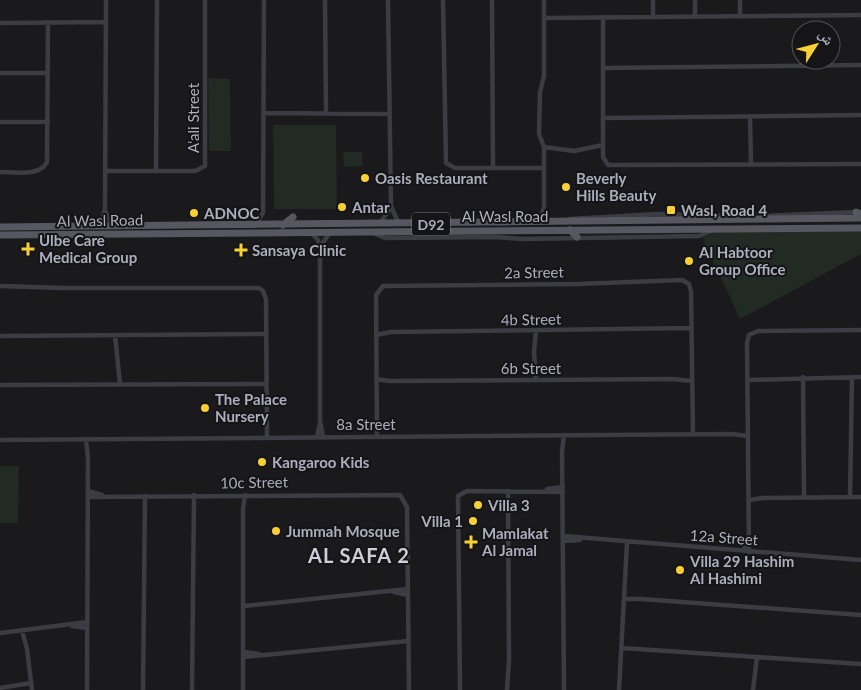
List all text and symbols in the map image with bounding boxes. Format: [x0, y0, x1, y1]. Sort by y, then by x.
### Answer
north arrow [791, 20, 841, 70]
text: ش [815, 26, 838, 49]
street label: A'ali Street [184, 82, 202, 153]
place label: Oasis Restaurant [375, 169, 488, 187]
place label: Beverly Hills Beauty [576, 169, 656, 204]
marker: Oasis Restaurant [359, 172, 371, 184]
marker: Beverly Hills Beauty [560, 181, 572, 193]
place label: Antar [351, 198, 390, 216]
marker: Antar [336, 201, 348, 213]
place label: Wasl, Road 4 [681, 201, 767, 219]
place label: ADNOC [203, 204, 260, 222]
marker: Wasl, Road 4 [665, 204, 677, 216]
marker: ADNOC [188, 207, 200, 219]
street label: Al Wasl Road [462, 207, 548, 225]
street label: Al Wasl Road [57, 210, 143, 230]
road number: D92 [412, 212, 450, 235]
place label: Ulbe Care Medical Group [39, 231, 137, 266]
place label: Sansaya Clinic [252, 241, 346, 259]
marker: Ulbe Care Medical Group [21, 242, 35, 256]
marker: Sansaya Clinic [234, 243, 248, 257]
place label: Al Habtoor Group Office [698, 243, 785, 278]
marker: Al Habtoor Group Office [683, 255, 695, 267]
street label: 2a Street [504, 262, 565, 282]
street label: 4b Street [501, 309, 562, 329]
street label: 6b Street [501, 359, 562, 377]
place label: The Palace Nursery [215, 390, 287, 425]
marker: The Palace Nursery [199, 402, 211, 414]
street label: 8a Street [336, 415, 396, 433]
place label: Kangaroo Kids [272, 453, 370, 471]
marker: Kangaroo Kids [256, 456, 268, 468]
street label: 10c Street [220, 472, 289, 492]
place label: Villa 3 [487, 496, 530, 514]
marker: Villa 3 [472, 499, 484, 511]
place label: Villa 1 [420, 512, 463, 530]
marker: Villa 1 [467, 515, 479, 527]
place label: Jummah Mosque [286, 522, 400, 540]
place label: Mamlakat Al Jamal [481, 524, 549, 559]
marker: Jummah Mosque [270, 525, 282, 537]
street label: 12a Street [689, 526, 759, 548]
marker: Mamlakat Al Jamal [464, 535, 478, 549]
district label: AL SAFA 2 [307, 543, 410, 567]
place label: Villa 29 Hashim Al Hashimi [689, 552, 794, 587]
marker: Villa 29 Hashim Al Hashimi [674, 564, 686, 576]

